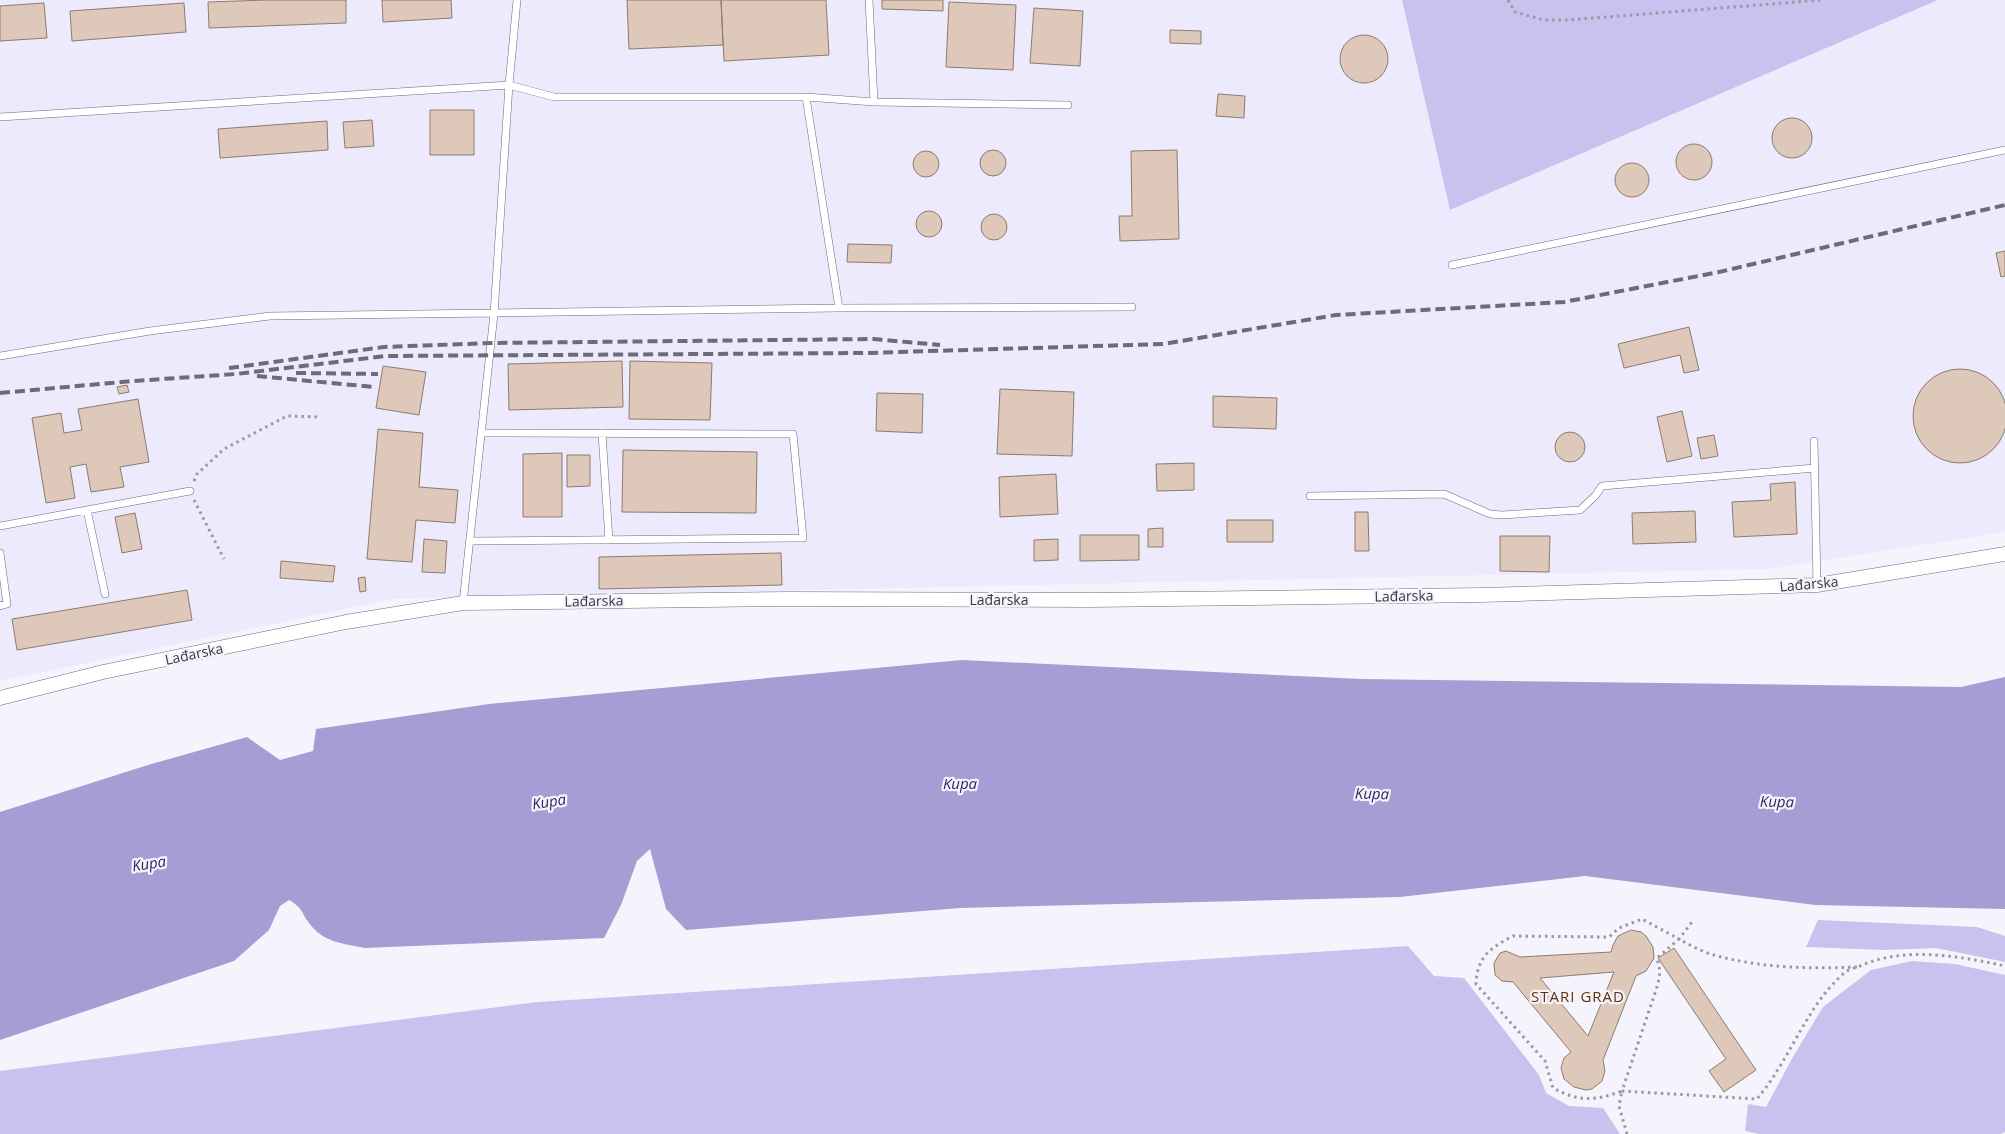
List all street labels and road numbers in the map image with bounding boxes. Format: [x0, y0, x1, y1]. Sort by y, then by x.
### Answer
street label: Lađarska [1779, 571, 1839, 596]
street label: Lađarska [1374, 585, 1434, 606]
street label: Lađarska [564, 590, 624, 611]
street label: Lađarska [970, 590, 1028, 609]
street label: Lađarska [163, 638, 225, 669]

